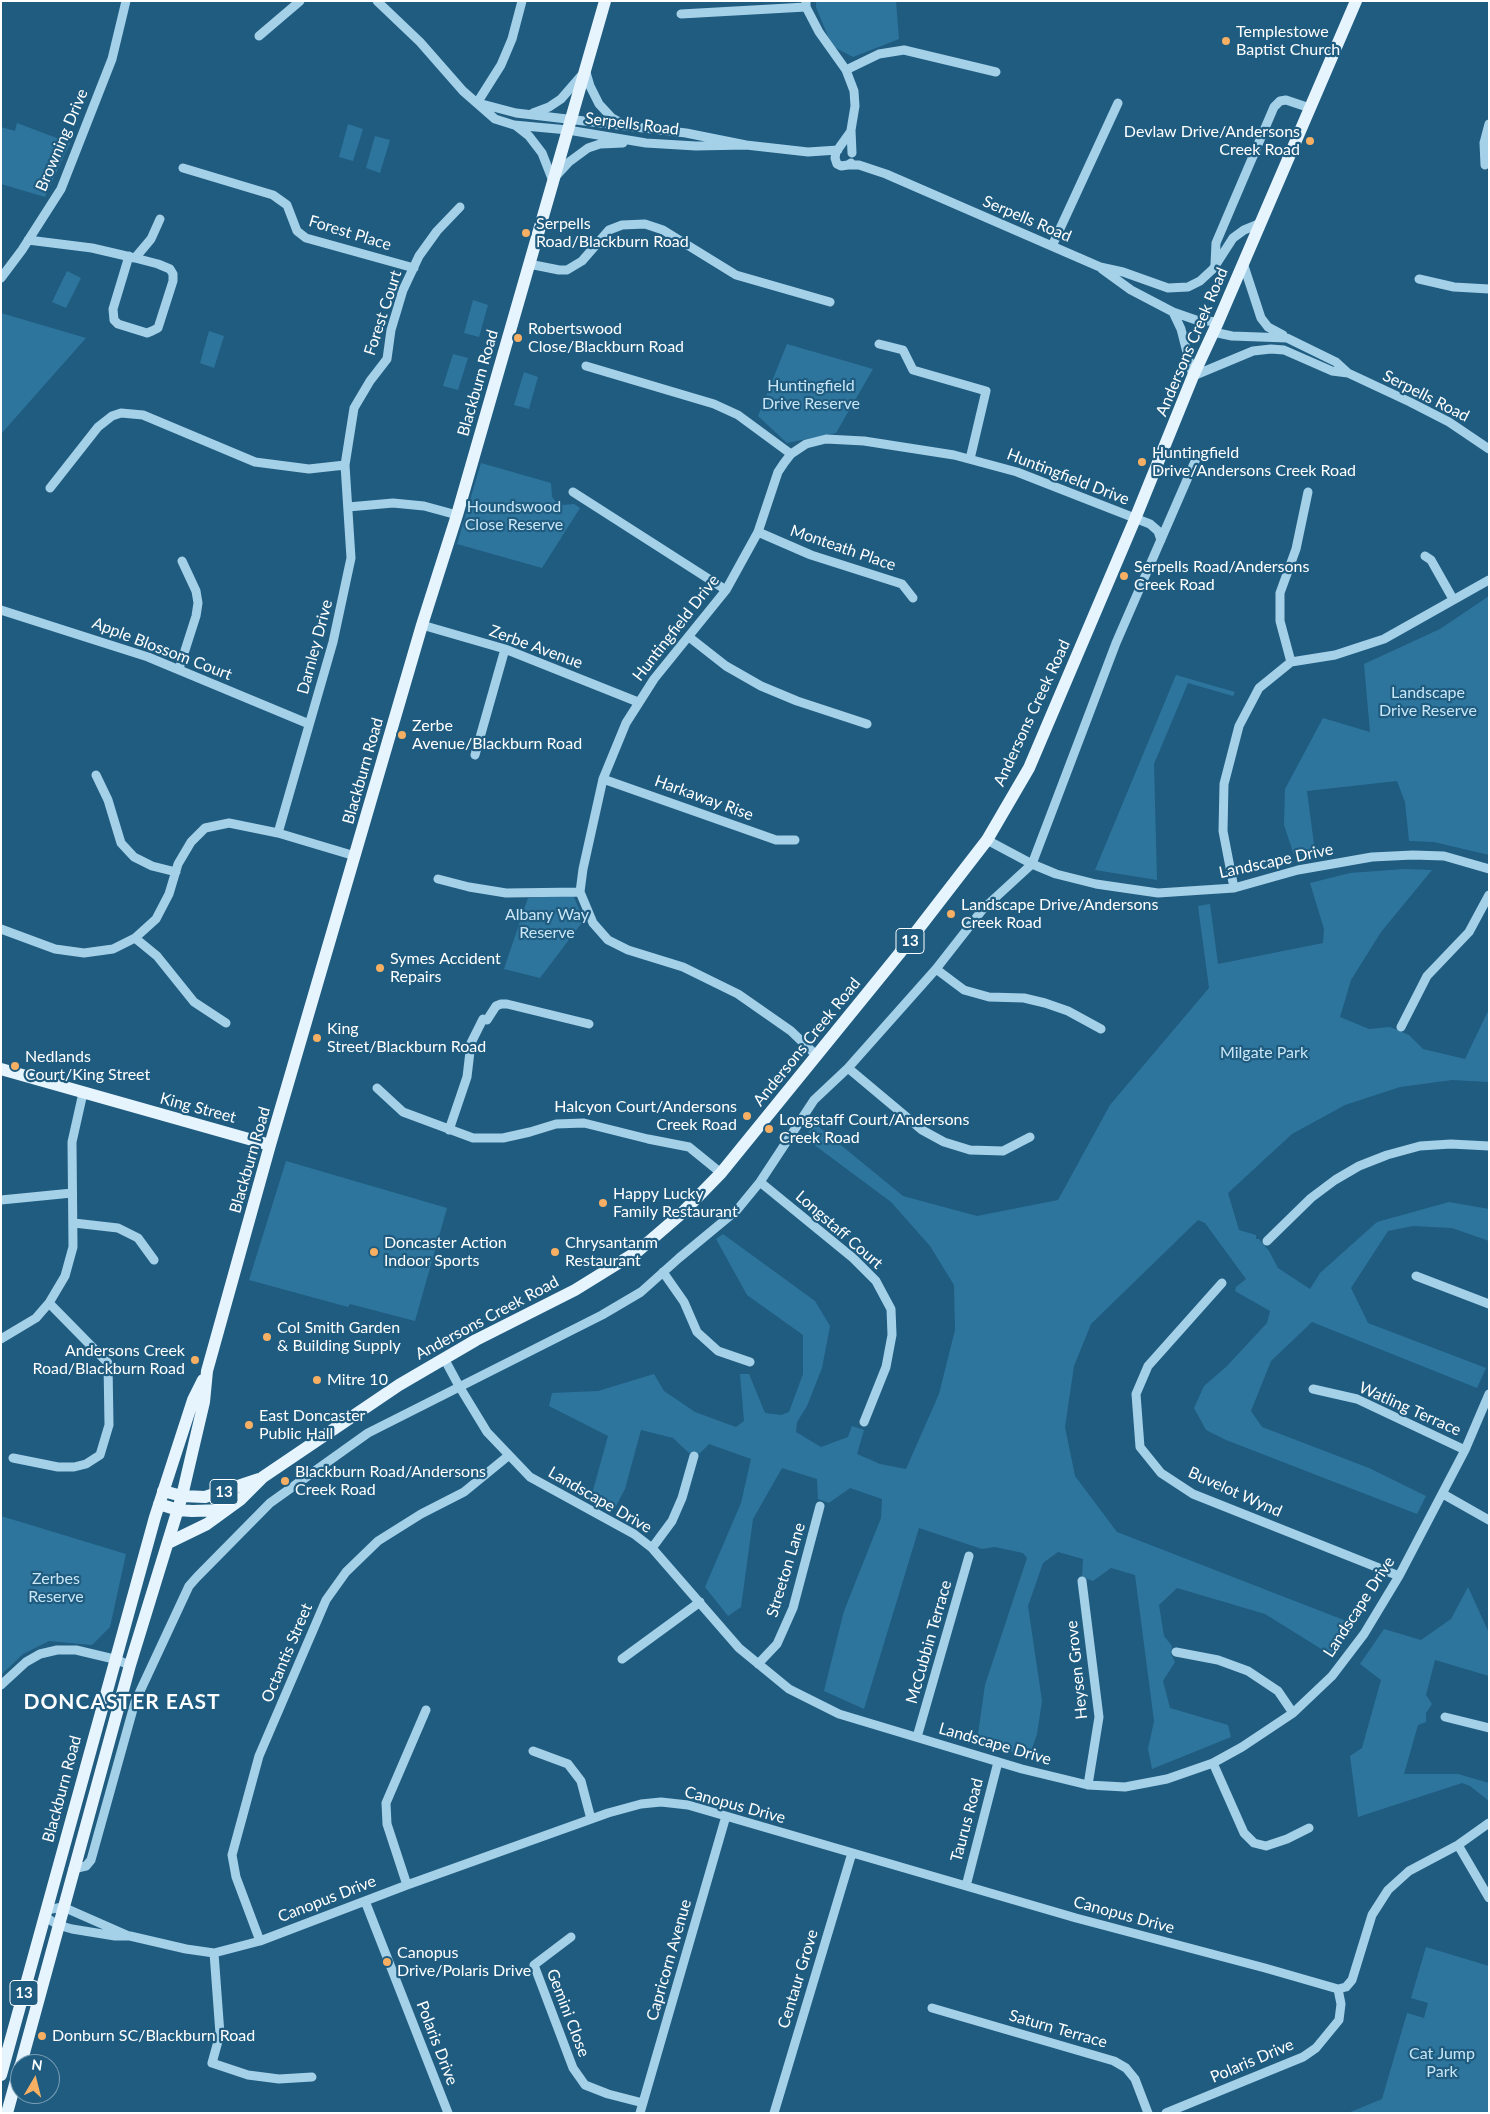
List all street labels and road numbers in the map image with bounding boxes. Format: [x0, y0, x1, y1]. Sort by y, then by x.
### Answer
street label: Browning Drive [32, 86, 92, 194]
street label: Serpells Road [584, 109, 680, 139]
street label: Serpells Road [980, 192, 1074, 246]
street label: Forest Place [306, 211, 394, 255]
street label: Andersons Creek Road [1152, 265, 1232, 419]
street label: Forest Court [360, 268, 406, 358]
street label: Blackburn Road [454, 328, 502, 438]
street label: Serpells Road [1380, 366, 1472, 426]
street label: Huntingfield Drive [1004, 445, 1132, 509]
street label: Monteath Place [788, 521, 898, 575]
street label: Huntingfield Drive [629, 571, 723, 685]
street label: Darnley Drive [293, 598, 337, 696]
street label: Apple Blossom Court [89, 613, 235, 685]
street label: Zerbe Avenue [487, 621, 585, 673]
street label: Andersons Creek Road [990, 637, 1074, 789]
street label: Blackburn Road [339, 716, 387, 826]
street label: Harkaway Rise [652, 771, 756, 825]
street label: Landscape Drive [1217, 840, 1335, 882]
road number: 13 [896, 928, 924, 954]
street label: Andersons Creek Road [749, 974, 865, 1110]
street label: King Street [158, 1089, 238, 1127]
street label: Blackburn Road [226, 1105, 274, 1215]
street label: Longstaff Court [791, 1187, 887, 1273]
street label: Andersons Creek Road [412, 1272, 562, 1364]
street label: Watling Terrace [1356, 1378, 1464, 1440]
street label: Landscape Drive [545, 1463, 655, 1537]
street label: Buvelot Wynd [1185, 1463, 1285, 1521]
road number: 13 [210, 1480, 238, 1504]
street label: Streeton Lane [763, 1520, 809, 1620]
street label: Landscape Drive [1319, 1553, 1399, 1661]
street label: McCubbin Terrace [902, 1578, 956, 1706]
street label: Octantis Street [257, 1601, 317, 1705]
street label: Heysen Grove [1062, 1620, 1092, 1720]
street label: Landscape Drive [936, 1719, 1054, 1769]
street label: Blackburn Road [39, 1733, 85, 1845]
street label: Taurus Road [947, 1776, 987, 1864]
street label: Canopus Drive [682, 1782, 788, 1828]
street label: Canopus Drive [275, 1871, 379, 1927]
street label: Canopus Drive [1071, 1892, 1177, 1938]
street label: Capricorn Avenue [642, 1897, 696, 2023]
street label: Centaur Grove [774, 1927, 822, 2031]
street label: Gemini Close [542, 1966, 594, 2060]
road number: 13 [10, 1980, 38, 2006]
street label: Polaris Drive [412, 1998, 462, 2088]
street label: Saturn Terrace [1007, 2006, 1109, 2052]
street label: Polaris Drive [1207, 2035, 1297, 2087]

